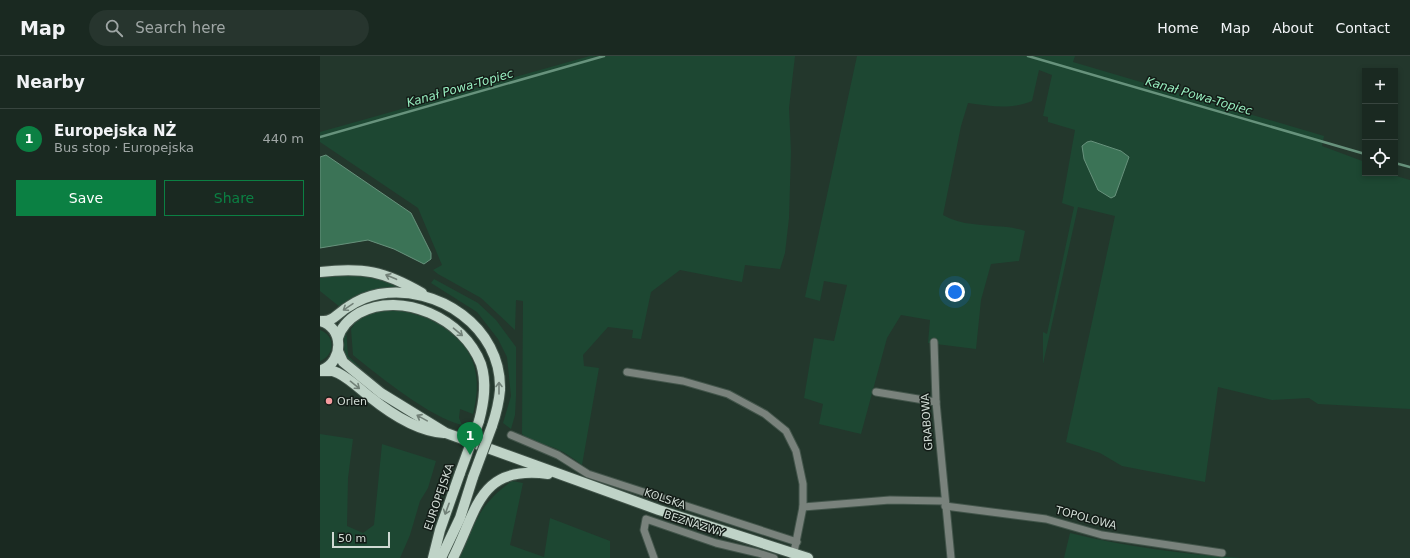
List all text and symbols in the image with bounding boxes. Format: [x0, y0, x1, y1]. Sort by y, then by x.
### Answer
search box [89, 10, 369, 46]
text: Map [20, 17, 65, 39]
icon: search [103, 17, 125, 39]
text: Search here [135, 19, 225, 37]
text: Home [1157, 20, 1199, 36]
text: Map [1221, 20, 1250, 36]
text: About [1272, 20, 1314, 36]
text: Contact [1336, 20, 1390, 36]
water label: Kanał Powa-Topiec [405, 66, 515, 110]
map controls [1362, 68, 1398, 176]
button: + [1362, 68, 1398, 104]
text: Nearby [16, 72, 85, 92]
water label: Kanał Powa-Topiec [1144, 74, 1254, 118]
button: − [1362, 104, 1398, 140]
text: Europejska NŻ [54, 122, 176, 140]
text: 1 [24, 131, 34, 146]
text: 440 m [262, 131, 304, 146]
text: Bus stop · Europejska [54, 140, 194, 155]
button: locate [1362, 140, 1398, 176]
button: Save [16, 180, 156, 216]
button: Share [164, 180, 304, 216]
one-way arrow [385, 273, 397, 281]
your location [945, 282, 965, 302]
one-way arrow [342, 303, 353, 311]
one-way arrow [453, 327, 464, 336]
one-way arrow [349, 380, 360, 389]
one-way arrow [495, 382, 503, 395]
street label: GRABOWA [918, 393, 935, 451]
place label: Orlen [337, 395, 367, 408]
marker: Orlen [324, 396, 334, 406]
one-way arrow [417, 414, 429, 421]
pin: 1 [457, 422, 483, 455]
street label: EUROPEJSKA [422, 462, 457, 532]
street label: KOLSKA [643, 486, 688, 512]
one-way arrow [443, 503, 450, 516]
street label: TOPOLOWA [1053, 503, 1118, 533]
street label: BEZNAZWY [662, 508, 726, 540]
scale bar [332, 530, 390, 549]
text: 50 m [338, 532, 366, 545]

